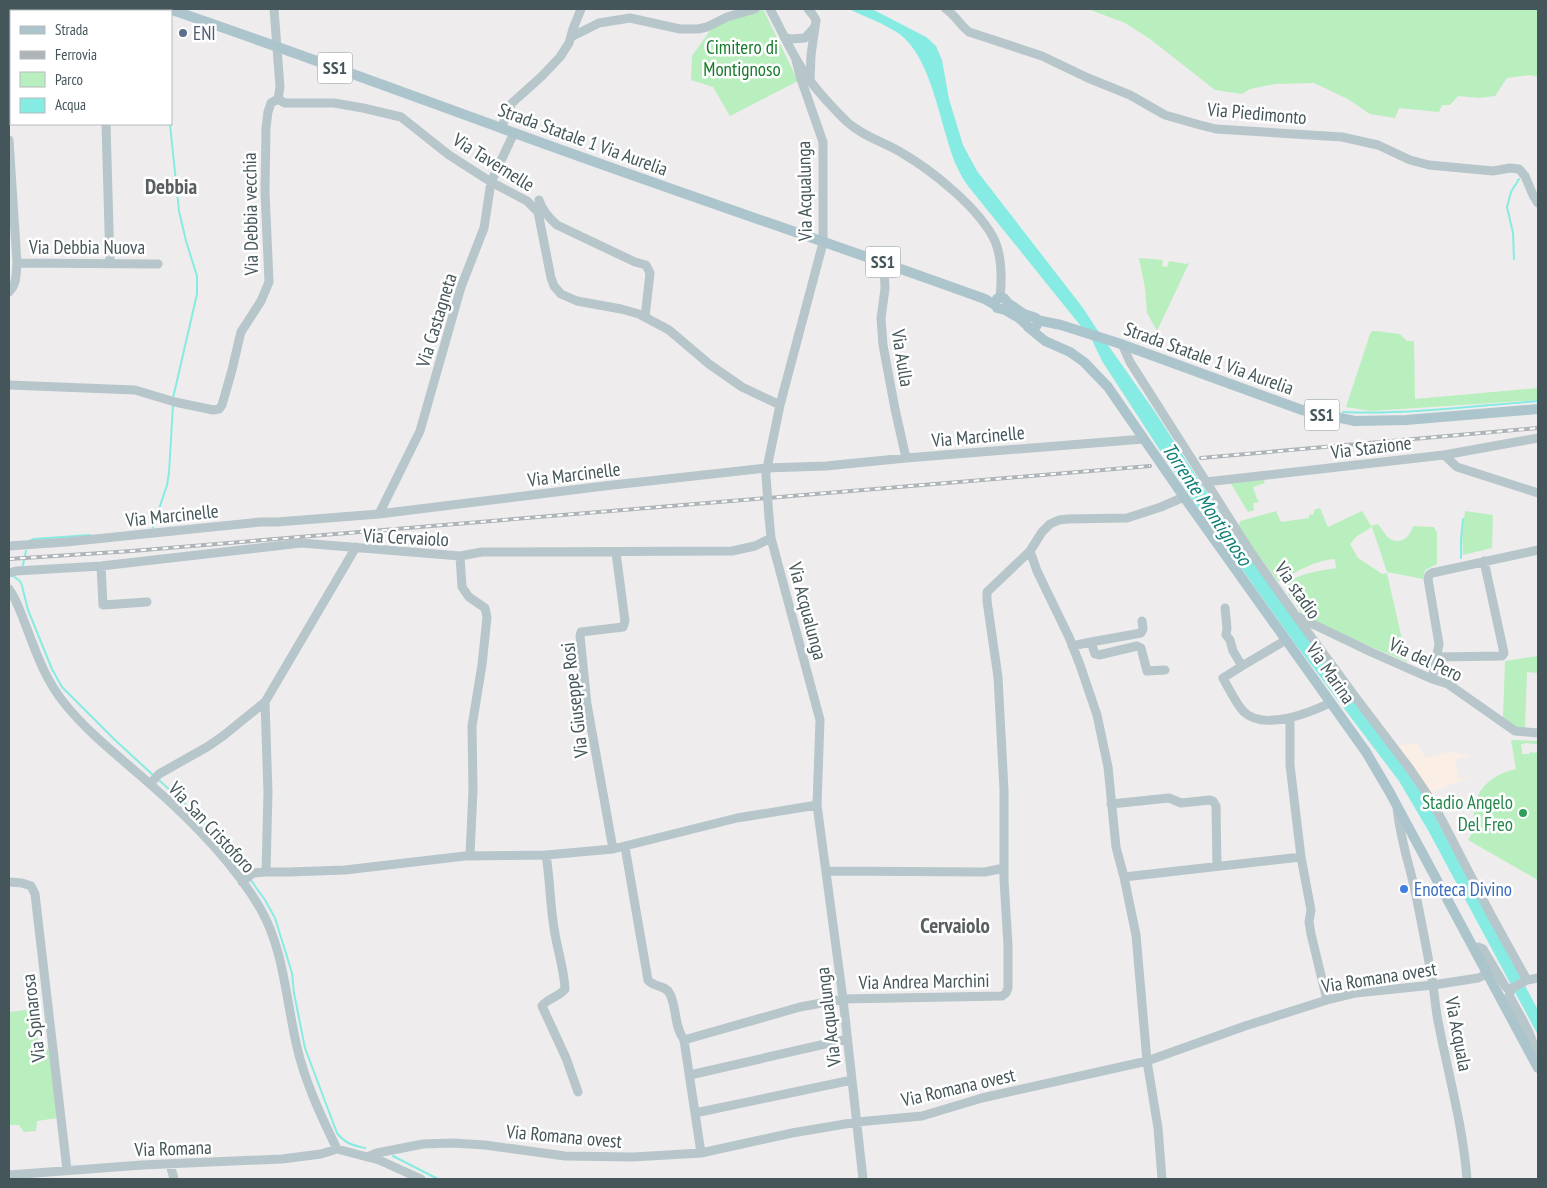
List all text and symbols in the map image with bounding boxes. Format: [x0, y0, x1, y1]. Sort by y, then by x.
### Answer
legend [10, 10, 172, 125]
text: Strada [55, 20, 88, 39]
place label: ENI [193, 21, 216, 45]
marker: ENI [177, 27, 189, 39]
park label: Cimitero di Montignoso [703, 35, 781, 81]
text: Ferrovia [55, 45, 97, 64]
road number: SS1 [318, 52, 352, 84]
text: Parco [55, 70, 83, 89]
text: Acqua [55, 95, 86, 114]
street label: Strada Statale 1 Via Aurelia [495, 97, 671, 181]
street label: Via Piedimonto [1205, 97, 1308, 129]
street label: Via Tavernelle [448, 127, 539, 197]
street label: Via Acqualunga [791, 141, 817, 242]
street label: Via Debbia vecchia [237, 152, 263, 277]
district label: Debbia [145, 173, 197, 200]
street label: Via Debbia Nuova [28, 235, 145, 259]
road number: SS1 [866, 246, 900, 278]
street label: Via Castagneta [410, 270, 462, 371]
street label: Strada Statale 1 Via Aurelia [1121, 316, 1297, 400]
street label: Via Aulla [886, 327, 919, 388]
road number: SS1 [1304, 400, 1340, 430]
street label: Via Marcinelle [930, 420, 1026, 452]
street label: Via Stazione [1328, 430, 1413, 464]
water label: Torrente Montignoso [1156, 438, 1258, 572]
street label: Via Marcinelle [525, 456, 622, 492]
street label: Via Marcinelle [123, 498, 220, 532]
street label: Via Cervaiolo [362, 523, 449, 551]
street label: Via stadio [1269, 556, 1326, 623]
street label: Via Acqualunga [783, 559, 833, 662]
street label: Via del Pero [1385, 631, 1467, 686]
street label: Via Marina [1301, 637, 1361, 708]
street label: Via Giuseppe Rosi [555, 641, 593, 760]
street label: Via San Cristoforo [163, 776, 260, 878]
place label: Stadio Angelo Del Freo [1422, 790, 1513, 836]
marker: Stadio Angelo Del Freo [1517, 807, 1529, 819]
place label: Enoteca Divino [1414, 877, 1512, 901]
marker: Enoteca Divino [1398, 883, 1410, 895]
district label: Cervaiolo [920, 912, 990, 939]
street label: Via Romana ovest [1319, 956, 1439, 998]
street label: Via Acqualunga [810, 966, 846, 1069]
street label: Via Andrea Marchini [857, 968, 990, 994]
street label: Via Spinarosa [16, 973, 50, 1064]
street label: Via Acquala [1440, 994, 1478, 1073]
street label: Via Romana ovest [898, 1062, 1018, 1112]
street label: Via Romana ovest [504, 1119, 624, 1153]
street label: Via Romana [133, 1135, 212, 1161]

